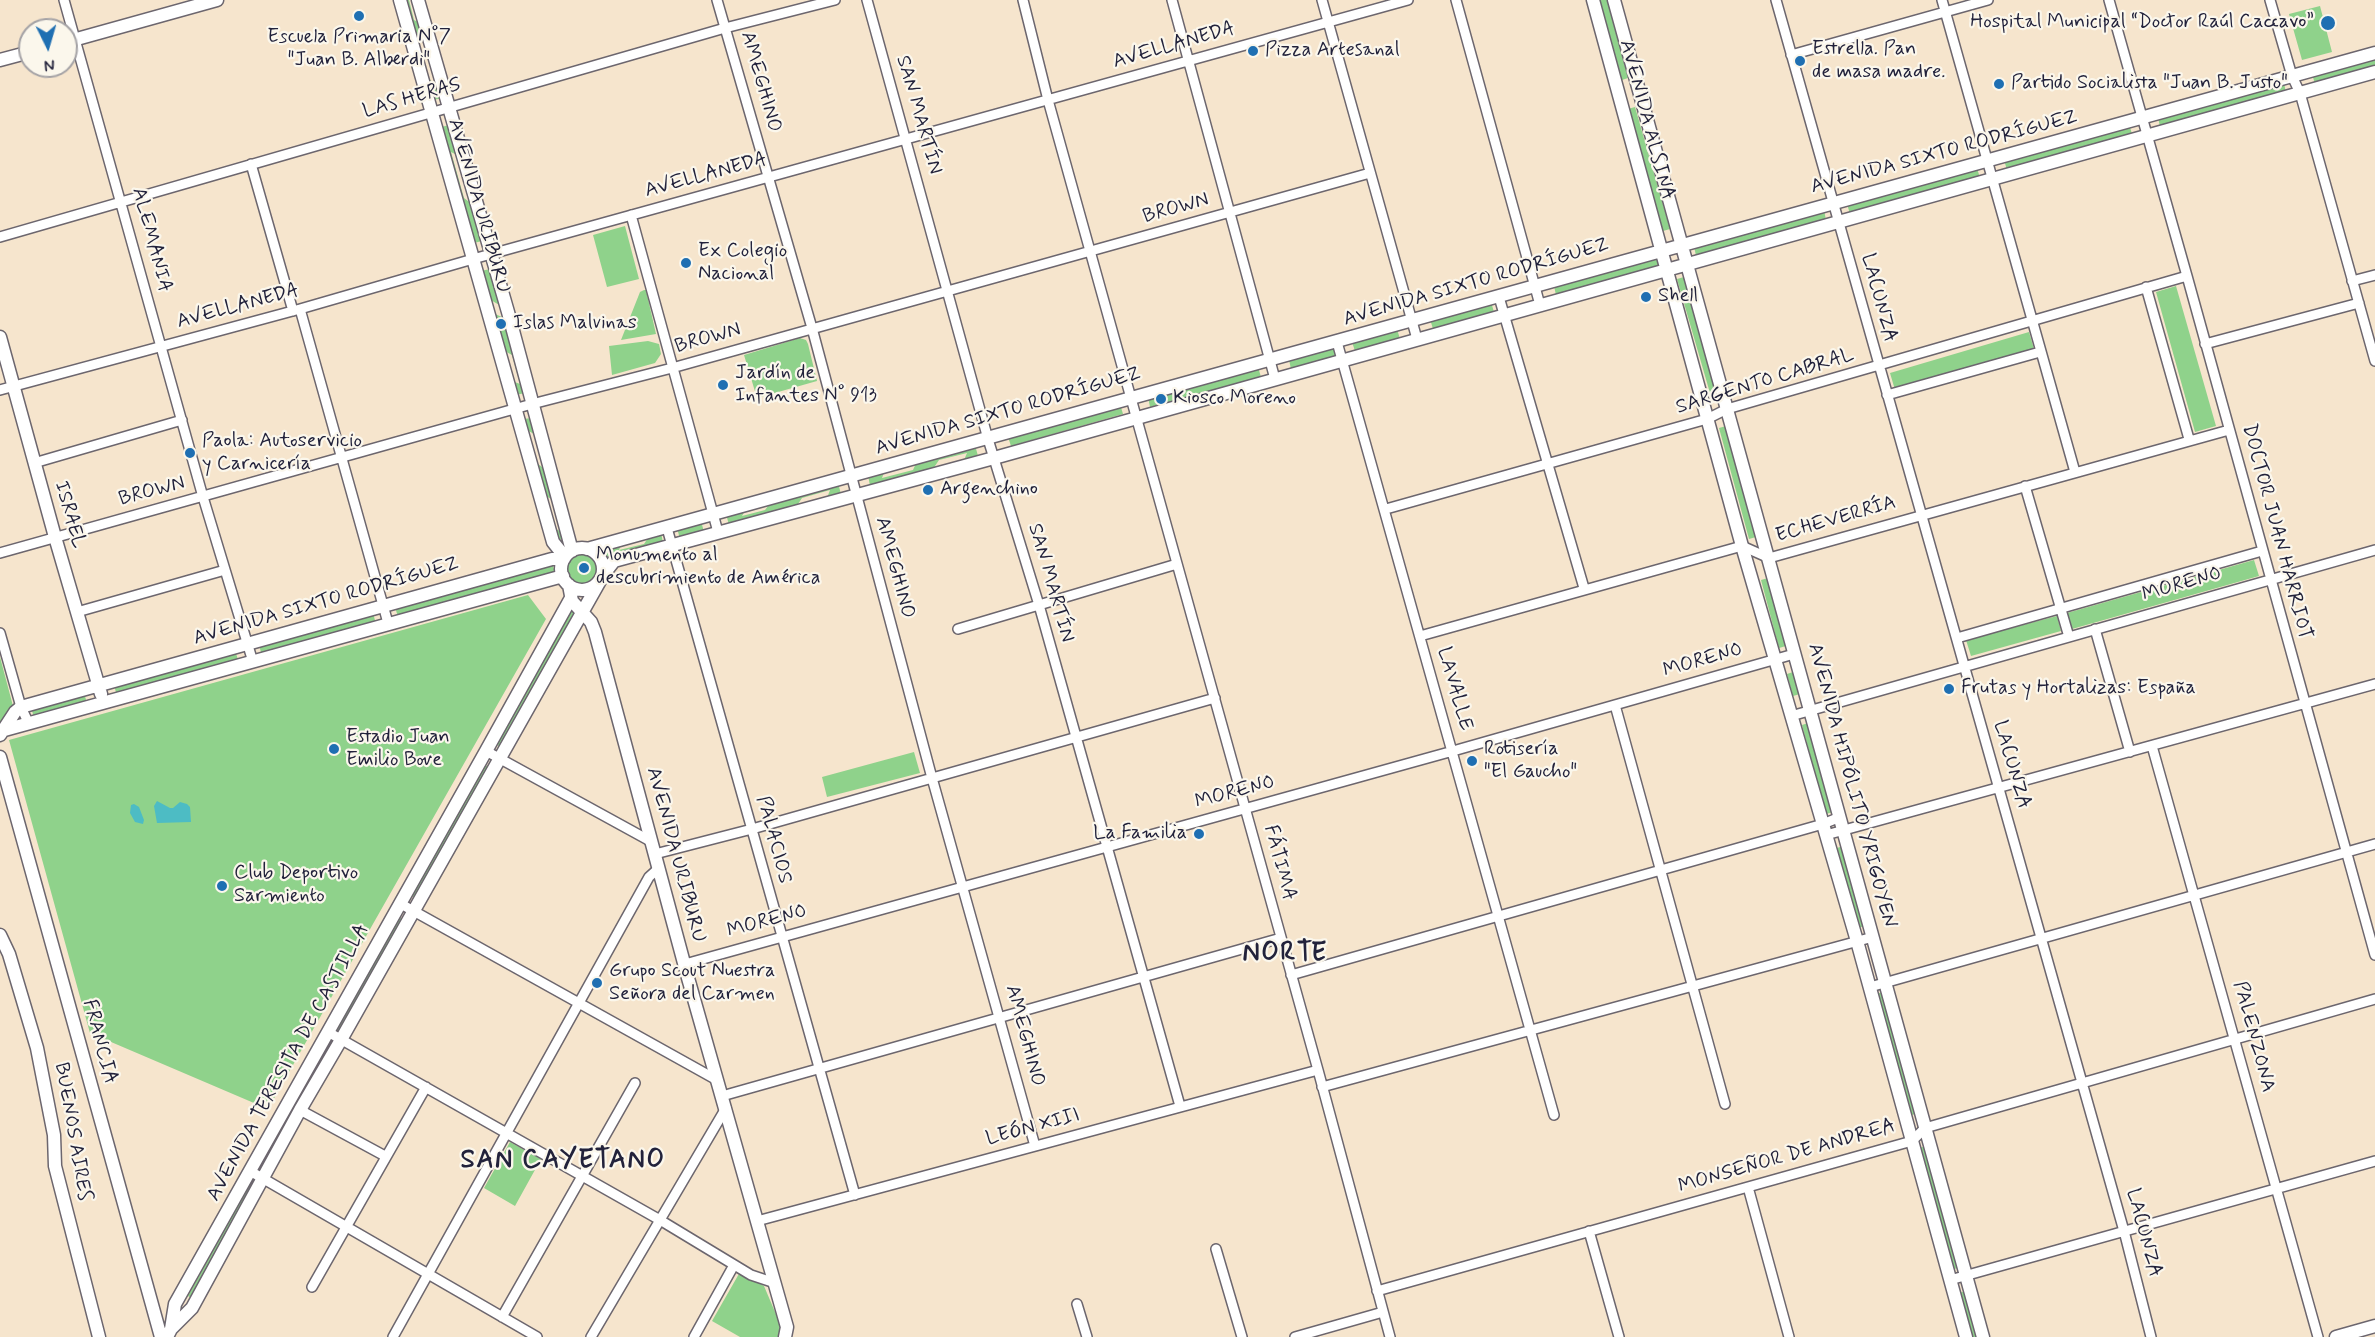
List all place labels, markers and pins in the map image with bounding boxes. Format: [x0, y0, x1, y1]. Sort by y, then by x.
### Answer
marker: Escuela Primaria N°7 "Juan B. Alberdi" [352, 9, 366, 23]
place label: Hospital Municipal “Doctor Raúl Caccavo” [1970, 11, 2314, 35]
marker: Hospital Municipal “Doctor Raúl Caccavo” [2319, 14, 2337, 32]
place label: Escuela Primaria N°7 "Juan B. Alberdi" [267, 26, 451, 73]
place label: Estrella. Pan de masa madre. [1812, 38, 1945, 85]
place label: Pizza Artesanal [1265, 39, 1400, 63]
marker: Pizza Artesanal [1246, 44, 1260, 58]
marker: Estrella. Pan de masa madre. [1793, 54, 1807, 68]
place label: Partido Socialista "Juan B. Justo" [2011, 72, 2288, 96]
marker: Partido Socialista "Juan B. Justo" [1992, 77, 2006, 91]
place label: Ex Colegio Nacional [698, 240, 787, 287]
marker: Ex Colegio Nacional [679, 256, 693, 270]
place label: Shell [1658, 285, 1698, 309]
marker: Shell [1639, 290, 1653, 304]
place label: Islas Malvinas [513, 312, 637, 336]
marker: Islas Malvinas [494, 317, 508, 331]
place label: Jardín de Infantes N° 913 [735, 362, 877, 409]
marker: Jardín de Infantes N° 913 [716, 378, 730, 392]
place label: Kiosco Moreno [1173, 387, 1296, 411]
marker: Kiosco Moreno [1154, 392, 1168, 406]
place label: Paola: Autoservicio y Carnicería [202, 430, 362, 477]
marker: Paola: Autoservicio y Carnicería [183, 446, 197, 460]
place label: Argenchino [940, 478, 1038, 502]
marker: Argenchino [921, 483, 935, 497]
place label: Monumento al descubrimiento de América [596, 544, 820, 591]
marker: Monumento al descubrimiento de América [577, 561, 591, 575]
place label: Frutas y Hortalizas: España [1961, 677, 2196, 701]
marker: Frutas y Hortalizas: España [1942, 682, 1956, 696]
place label: Estadio Juan Emilio Bove [346, 726, 450, 773]
place label: Rotisería "El Gaucho" [1484, 738, 1577, 785]
marker: Estadio Juan Emilio Bove [327, 742, 341, 756]
marker: Rotisería "El Gaucho" [1465, 754, 1479, 768]
place label: La Familia [1093, 822, 1187, 846]
marker: La Familia [1192, 827, 1206, 841]
place label: Club Deportivo Sarmiento [234, 862, 358, 909]
marker: Club Deportivo Sarmiento [215, 879, 229, 893]
place label: Grupo Scout Nuestra Señora del Carmen [609, 960, 775, 1007]
marker: Grupo Scout Nuestra Señora del Carmen [590, 976, 604, 990]

